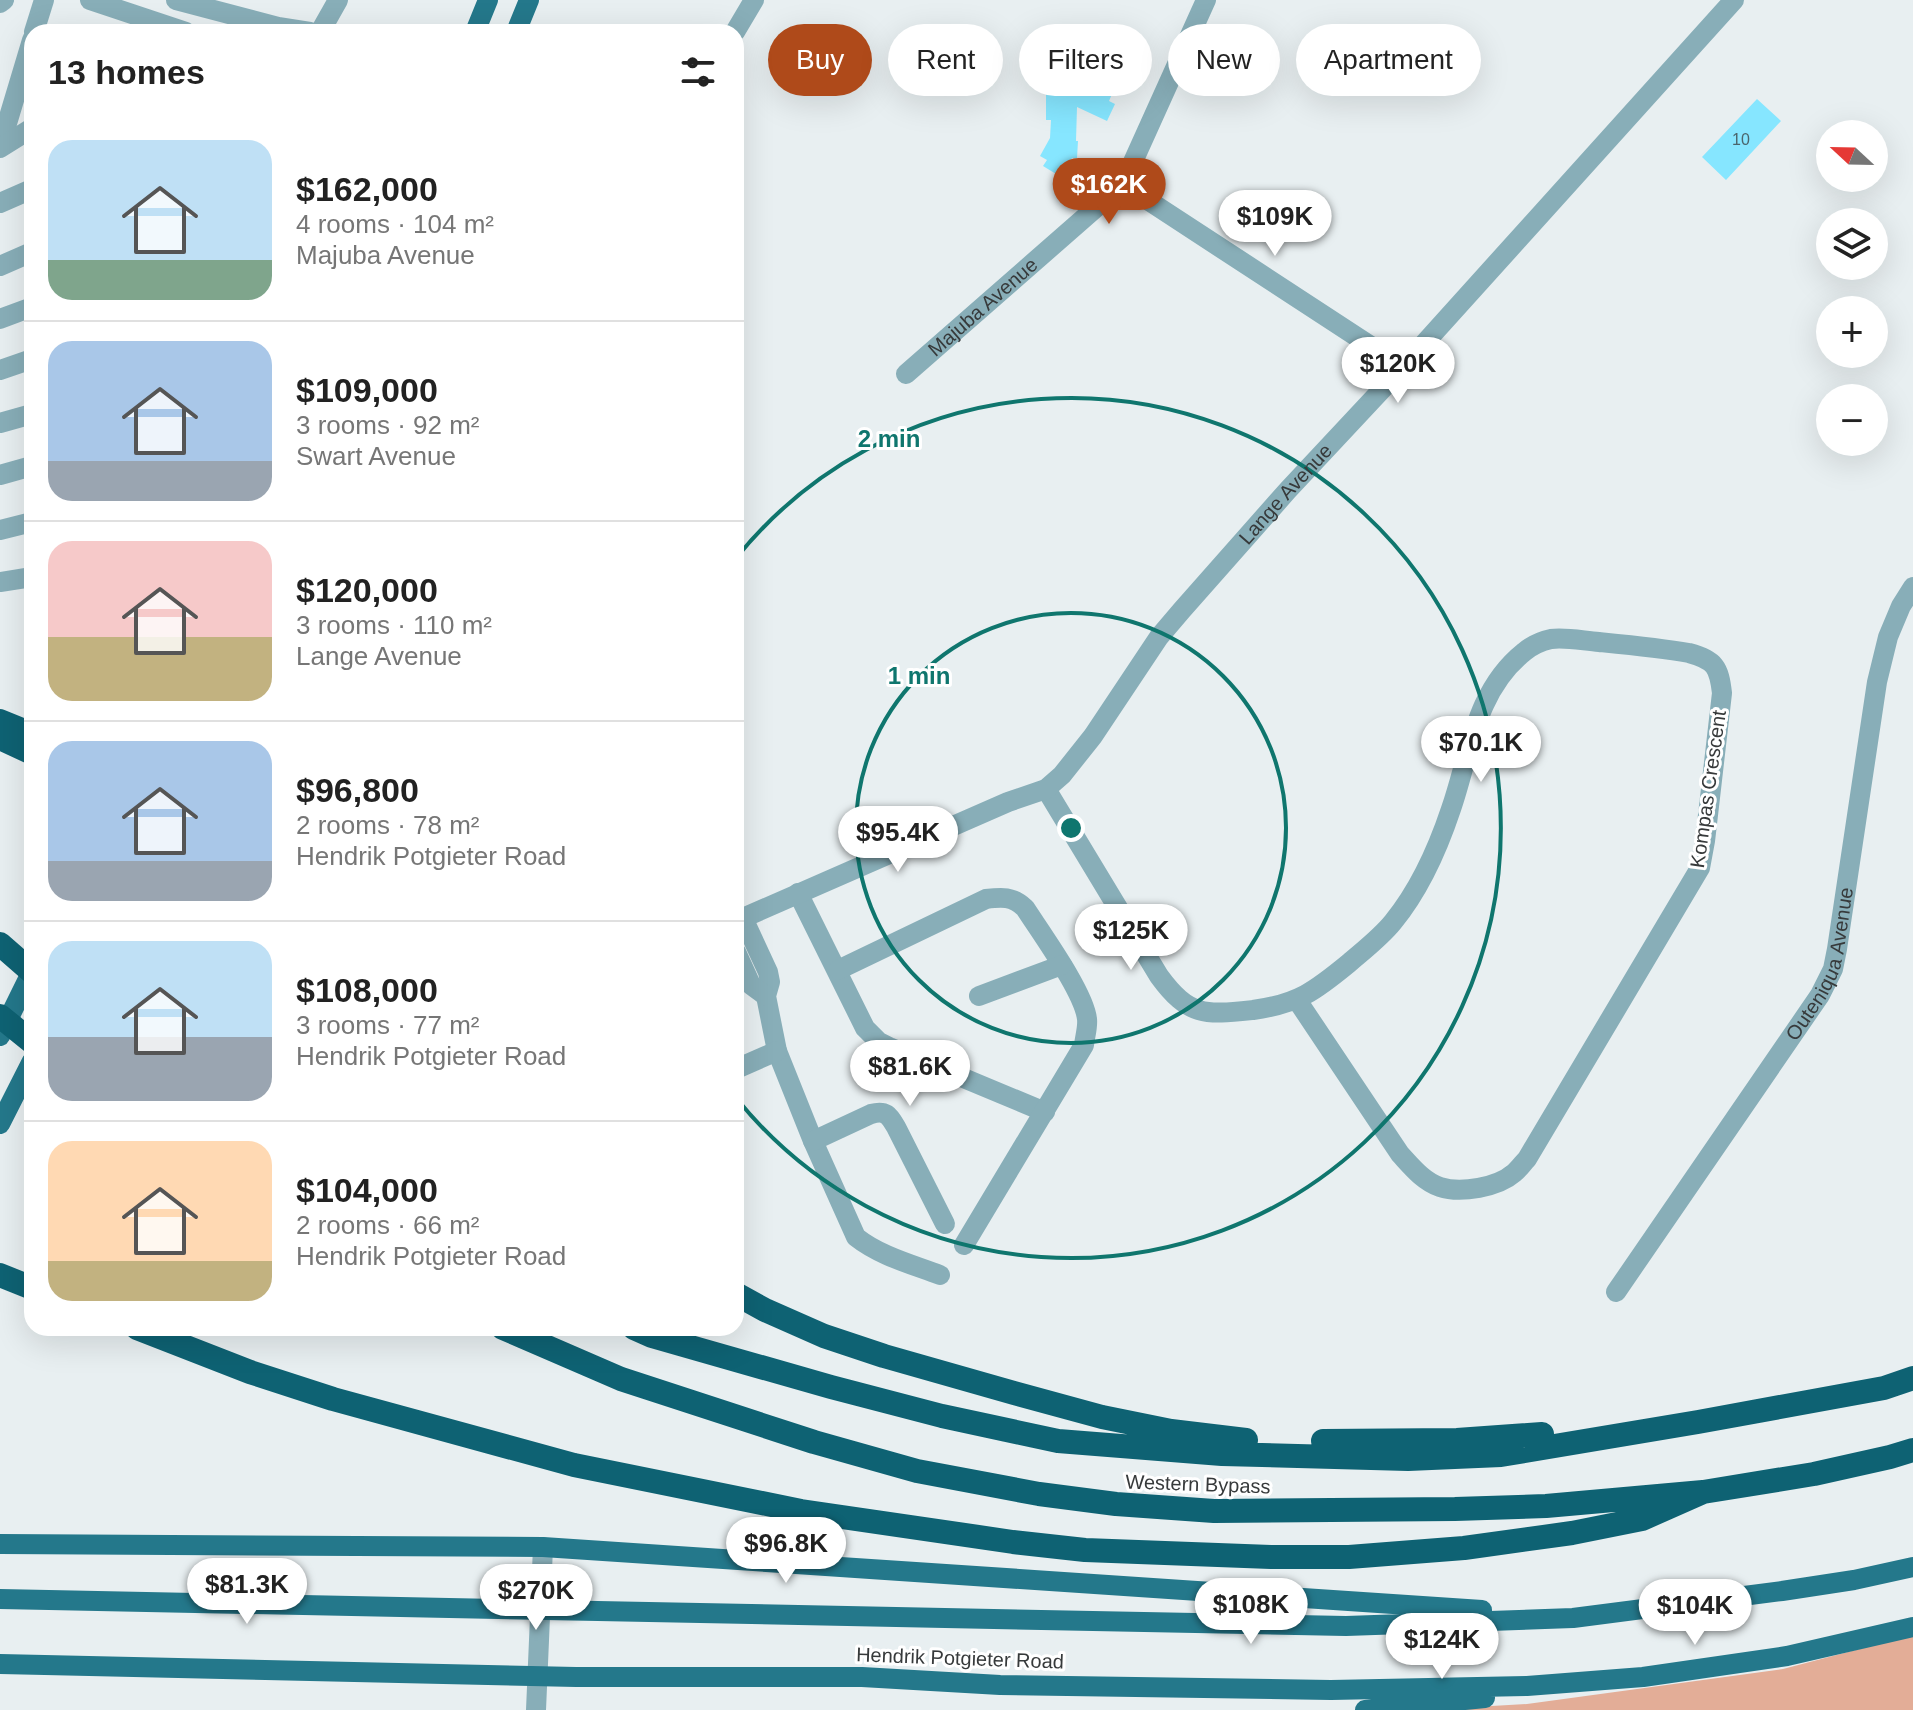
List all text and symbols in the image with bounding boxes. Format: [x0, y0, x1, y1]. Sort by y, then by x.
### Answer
chip: Buy [768, 24, 872, 96]
chip: Rent [888, 24, 1003, 96]
chip: Filters [1019, 24, 1152, 96]
chip: New [1168, 24, 1280, 96]
chip: Apartment [1296, 24, 1481, 96]
icon: filters [676, 50, 720, 94]
text: 13 homes [48, 53, 205, 91]
north arrow [1816, 120, 1888, 192]
map controls [1816, 120, 1888, 456]
house number: 10 [1732, 131, 1750, 148]
pin: $162K [1053, 158, 1165, 226]
text: $162K [1071, 169, 1147, 199]
text: $162,000 [296, 170, 438, 208]
icon: home [112, 172, 208, 268]
pin: $109K [1219, 190, 1331, 258]
text: $109K [1237, 201, 1313, 231]
button: layers [1816, 208, 1888, 280]
text: 4 rooms · 104 m² [296, 209, 494, 239]
text: Majuba Avenue [296, 240, 475, 270]
street label: Majuba Avenue [924, 253, 1042, 360]
button: + [1816, 296, 1888, 368]
pin: $120K [1342, 337, 1454, 405]
text: $120K [1360, 348, 1436, 378]
text: $109,000 [296, 371, 438, 409]
icon: home [112, 373, 208, 469]
button: − [1816, 384, 1888, 456]
text: 3 rooms · 92 m² [296, 410, 480, 440]
text: 2 min [858, 425, 920, 452]
street label: Lange Avenue [1234, 439, 1336, 549]
text: Swart Avenue [296, 441, 456, 471]
text: $120,000 [296, 571, 438, 609]
icon: home [112, 573, 208, 669]
text: 3 rooms · 110 m² [296, 610, 492, 640]
text: Lange Avenue [296, 641, 462, 671]
text: 1 min [888, 662, 950, 689]
street label: Kompas Crescent [1686, 708, 1730, 869]
pin: $70.1K [1416, 716, 1546, 784]
text: $70.1K [1439, 727, 1523, 757]
text: $96,800 [296, 771, 419, 809]
icon: home [112, 773, 208, 869]
pin: $95.4K [833, 806, 963, 874]
text: 2 rooms · 78 m² [296, 810, 480, 840]
centre of rings [1057, 814, 1085, 842]
text: $95.4K [856, 817, 940, 847]
text: Hendrik Potgieter Road [296, 841, 566, 871]
street label: Outeniqua Avenue [1781, 886, 1857, 1044]
pin: $125K [1075, 904, 1187, 972]
text: $125K [1093, 915, 1169, 945]
text: $108,000 [296, 971, 438, 1009]
icon: home [112, 973, 208, 1069]
text: 3 rooms · 77 m² [296, 1010, 480, 1040]
pin: $81.6K [845, 1040, 975, 1108]
text: Hendrik Potgieter Road [296, 1041, 566, 1071]
text: $81.6K [868, 1051, 952, 1081]
text: $104,000 [296, 1171, 438, 1209]
icon: home [112, 1173, 208, 1269]
text: 2 rooms · 66 m² [296, 1210, 480, 1240]
text: Hendrik Potgieter Road [296, 1241, 566, 1271]
street label: Western Bypass [1125, 1470, 1271, 1498]
pin: $96.8K [721, 1517, 851, 1585]
text: $96.8K [744, 1528, 828, 1558]
pin: $81.3K [182, 1558, 312, 1626]
pin: $270K [480, 1564, 592, 1632]
text: $81.3K [205, 1569, 289, 1599]
text: $270K [498, 1575, 574, 1605]
pin: $108K [1195, 1578, 1307, 1646]
pin: $104K [1639, 1579, 1751, 1647]
text: $108K [1213, 1589, 1289, 1619]
text: $104K [1657, 1590, 1733, 1620]
pin: $124K [1386, 1613, 1498, 1681]
text: $124K [1404, 1624, 1480, 1654]
street label: Hendrik Potgieter Road [856, 1643, 1064, 1673]

